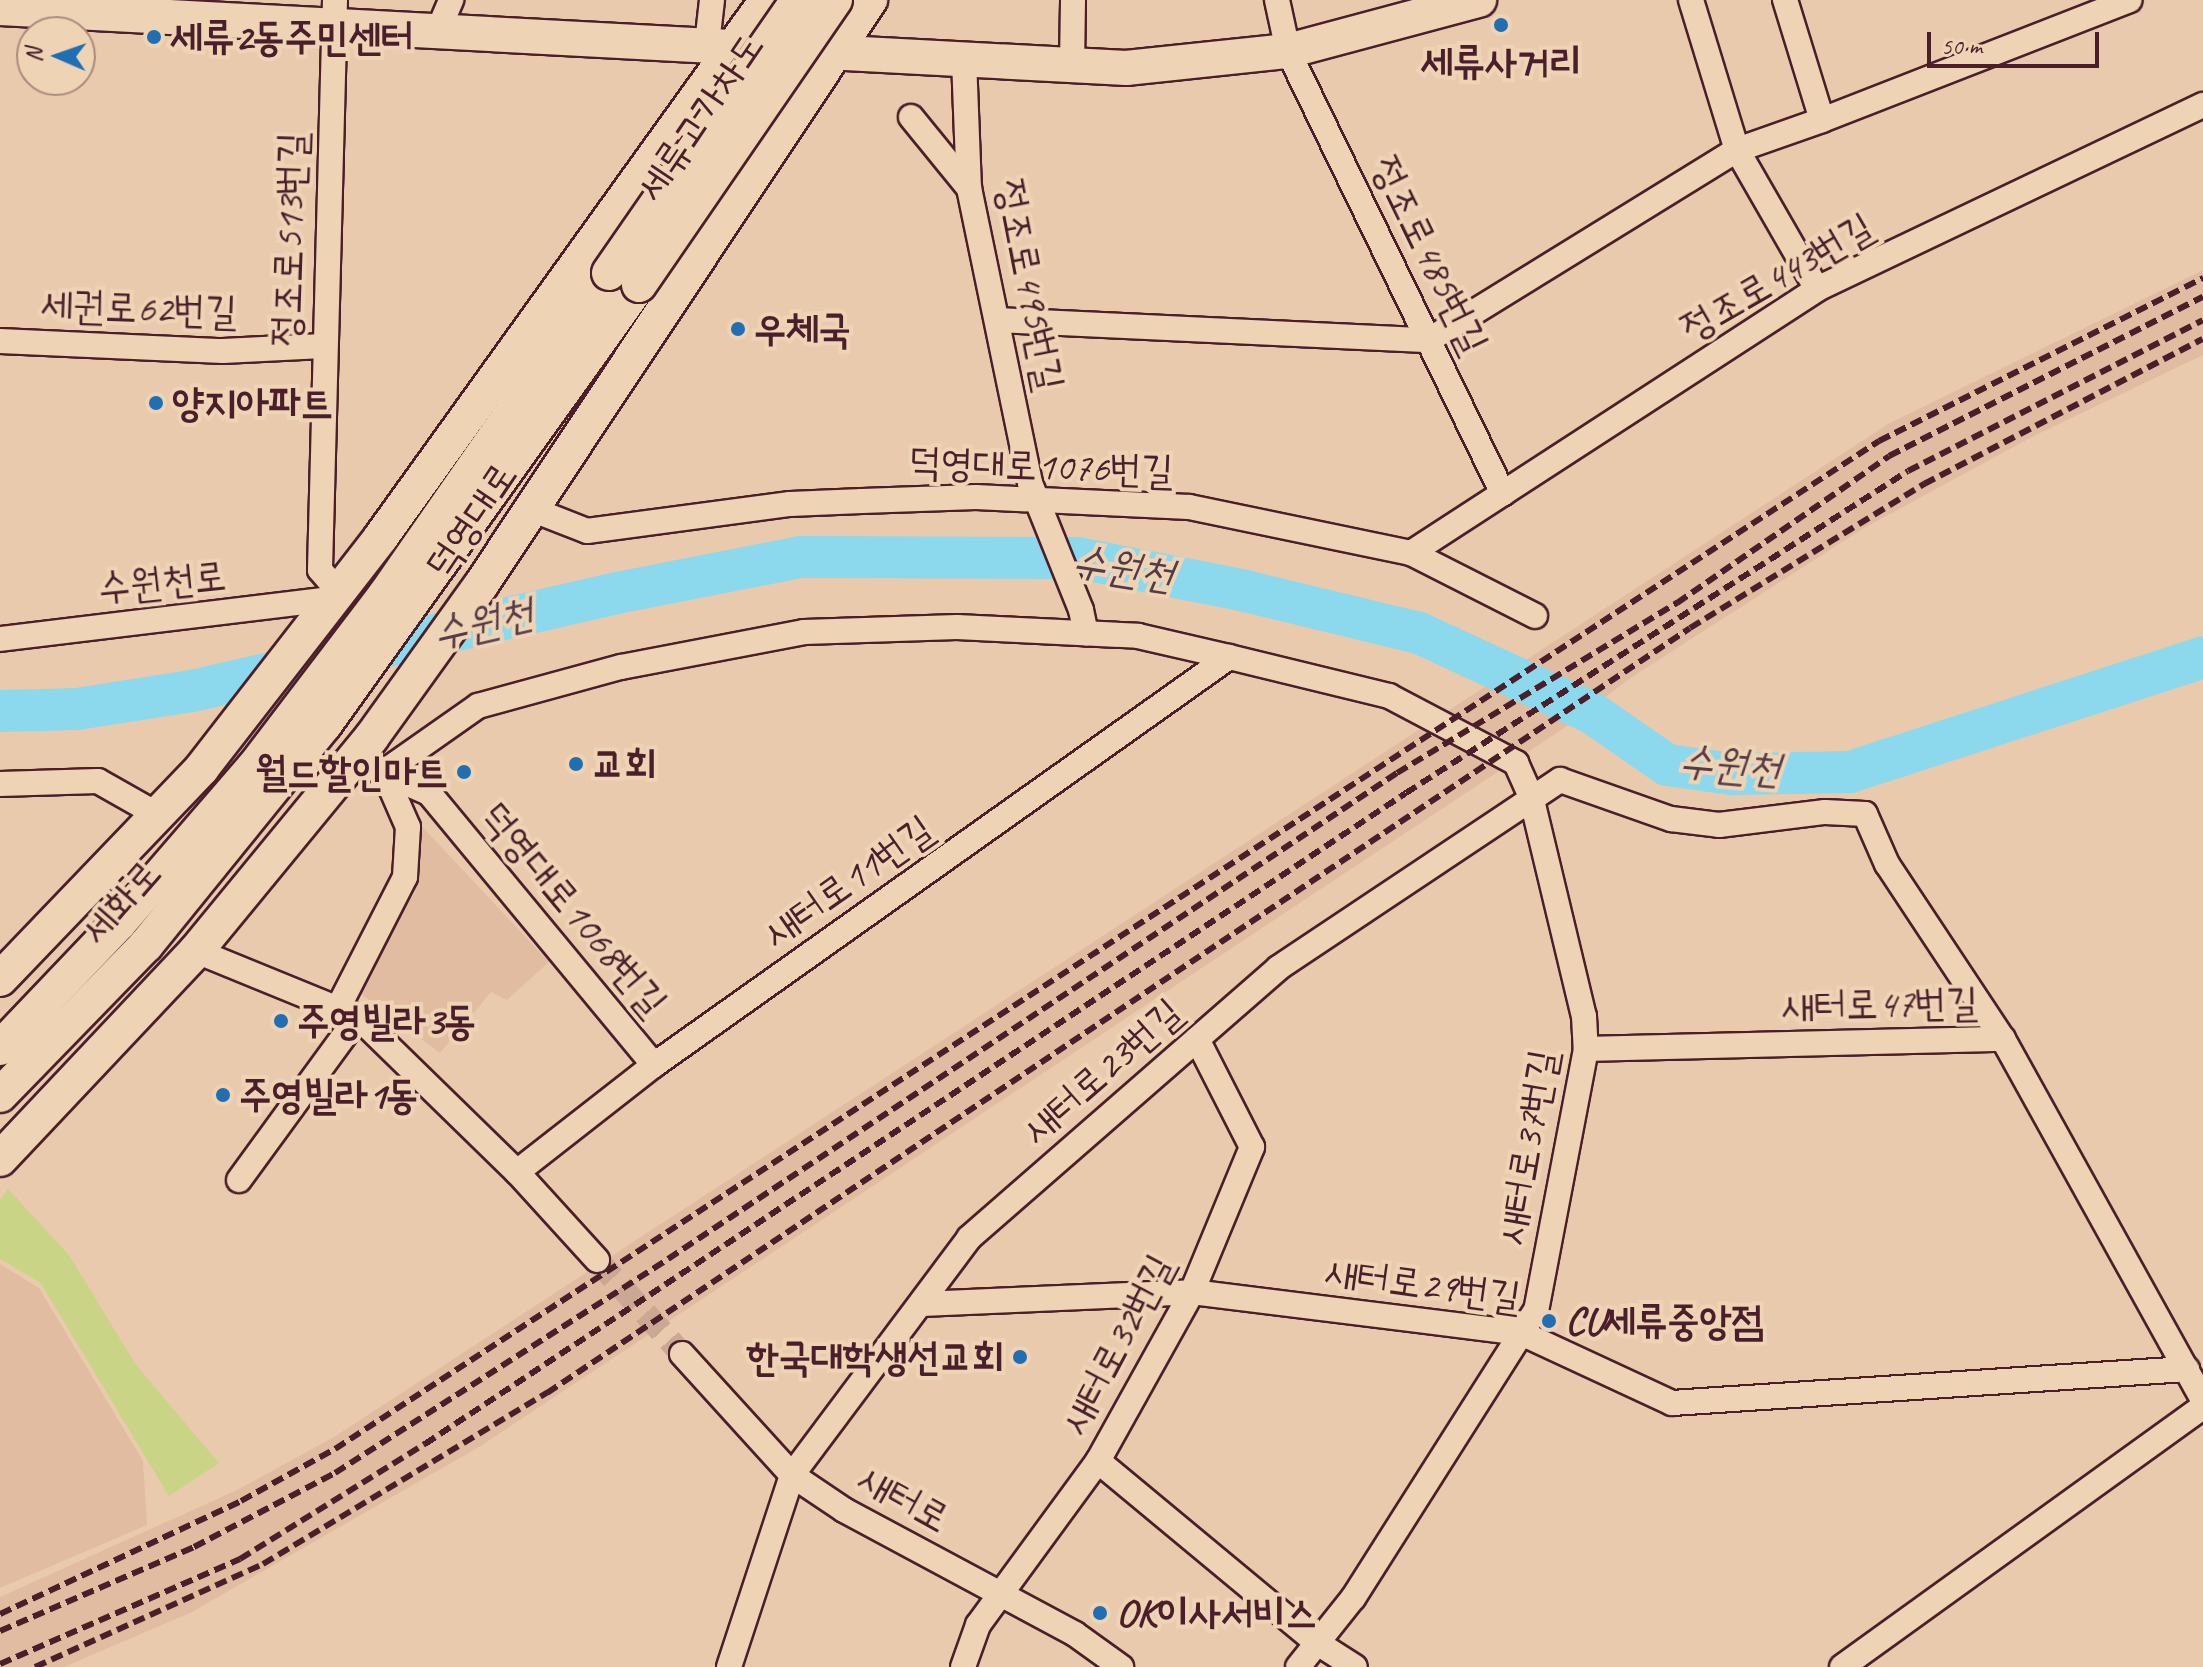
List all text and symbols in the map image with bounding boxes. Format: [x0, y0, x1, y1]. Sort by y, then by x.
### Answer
place label: 세류2동주민센터 [170, 13, 413, 61]
north arrow [16, 16, 96, 96]
marker: 세류사거리 [1492, 16, 1510, 34]
scale bar [1931, 16, 2103, 66]
street label: 세류고가차도 [626, 24, 774, 210]
marker: 세류2동주민센터 [145, 28, 163, 46]
text: 50 m [1941, 31, 1982, 61]
place label: 세류사거리 [1421, 38, 1581, 86]
text: N [20, 48, 48, 63]
street label: 정조로513번길 [261, 131, 317, 347]
street label: 정조로485번길 [1361, 148, 1499, 362]
street label: 정조로495번길 [986, 175, 1074, 395]
street label: 정조로443번길 [1672, 202, 1882, 352]
street label: 세권로62번길 [40, 281, 238, 335]
place label: 우체국 [754, 305, 851, 353]
marker: 우체국 [729, 320, 747, 338]
place label: 양지아파트 [172, 379, 333, 427]
marker: 양지아파트 [147, 394, 165, 412]
street label: 덕영대로1076번길 [908, 437, 1174, 495]
street label: 덕영대로 [415, 453, 527, 587]
water label: 수원천 [1069, 536, 1177, 602]
street label: 수원천로 [95, 551, 229, 613]
water label: 수원천 [428, 588, 538, 660]
water label: 수원천 [1677, 736, 1783, 796]
place label: 교회 [592, 740, 656, 788]
place label: 월드할인마트 [255, 748, 448, 796]
marker: 교회 [567, 755, 585, 773]
marker: 월드할인마트 [455, 763, 473, 781]
street label: 덕영대로1068번길 [470, 792, 678, 1026]
street label: 새터로11번길 [754, 805, 942, 957]
street label: 세화로 [71, 850, 171, 954]
street label: 새터로47번길 [1781, 978, 1979, 1030]
street label: 새터로23번길 [1012, 988, 1192, 1154]
place label: 주영빌라3동 [297, 997, 476, 1045]
marker: 주영빌라3동 [272, 1012, 290, 1030]
street label: 새터로37번길 [1486, 1046, 1568, 1248]
place label: 주영빌라1동 [239, 1071, 418, 1119]
marker: 주영빌라1동 [214, 1086, 232, 1104]
street label: 새터로32번길 [1050, 1246, 1184, 1442]
street label: 새터로29번길 [1322, 1247, 1524, 1321]
place label: CU세류중앙점 [1565, 1297, 1764, 1345]
marker: CU세류중앙점 [1540, 1312, 1558, 1330]
place label: 한국대학생선교회 [746, 1333, 1004, 1381]
marker: 한국대학생선교회 [1011, 1348, 1029, 1366]
street label: 새터로 [850, 1454, 958, 1542]
place label: OK이사서비스 [1116, 1589, 1317, 1637]
marker: OK이사서비스 [1091, 1604, 1109, 1622]

